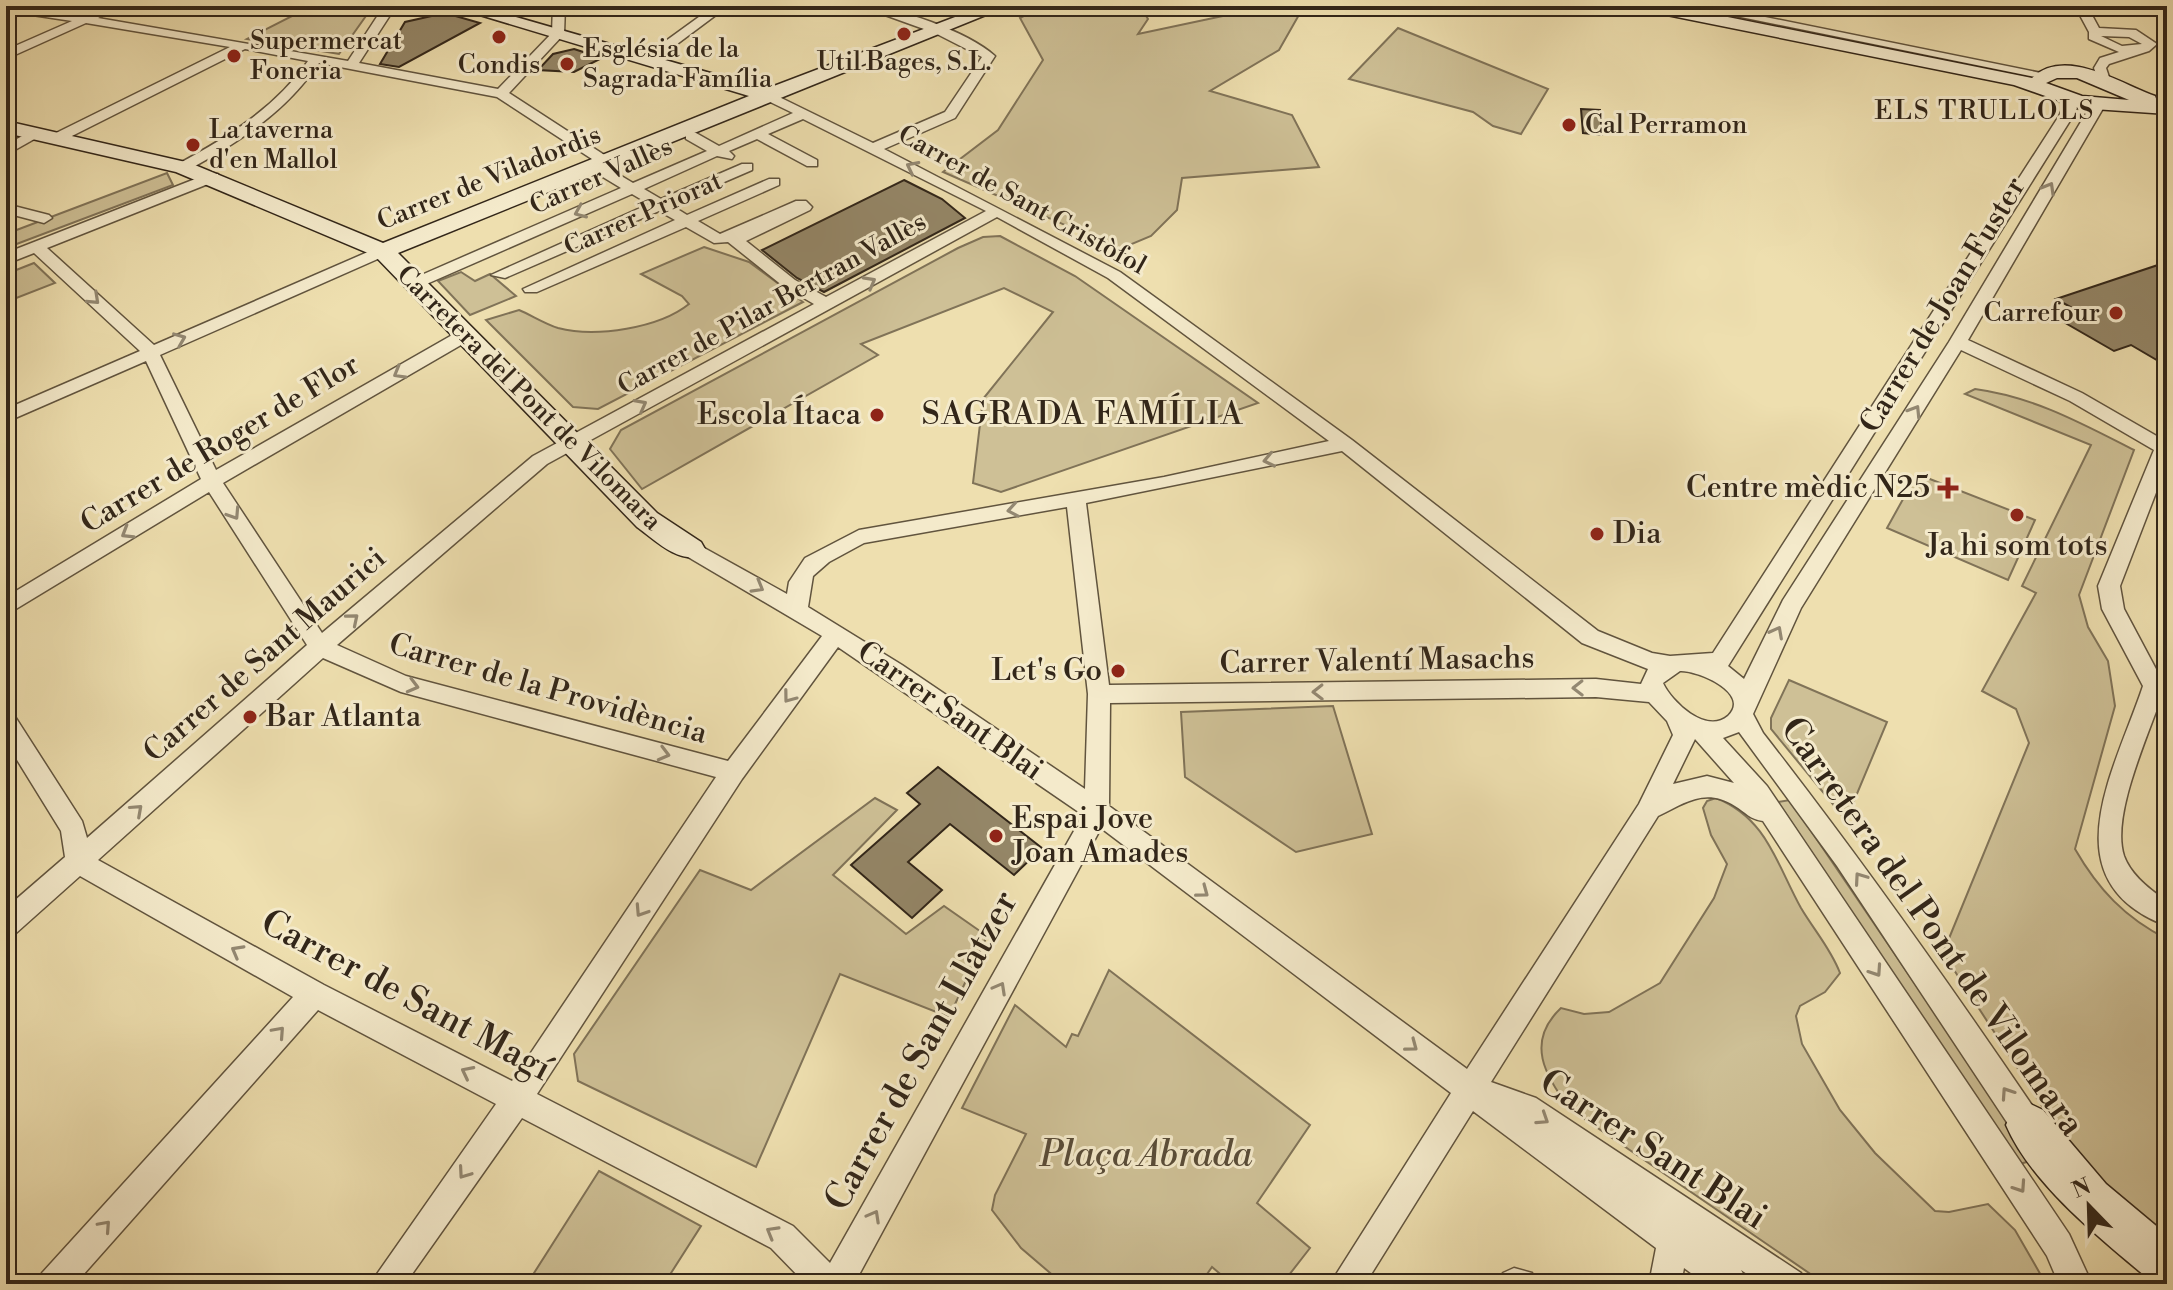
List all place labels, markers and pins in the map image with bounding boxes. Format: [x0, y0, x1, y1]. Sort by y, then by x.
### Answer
place label: Supermercat Foneria [250, 25, 402, 87]
marker: Util Bages, S.L. [895, 25, 913, 43]
marker: Condis [490, 28, 508, 46]
place label: Església de la Sagrada Família [583, 33, 773, 95]
place label: Util Bages, S.L. [817, 46, 991, 78]
marker: Supermercat Foneria [225, 47, 243, 65]
place label: Condis [458, 49, 540, 81]
marker: Església de la Sagrada Família [558, 55, 576, 73]
place label: Cal Perramon [1585, 109, 1747, 141]
place label: La taverna d'en Mallol [209, 114, 338, 176]
marker: Cal Perramon [1560, 116, 1578, 134]
marker: La taverna d'en Mallol [184, 136, 202, 154]
place label: Carrefour [1984, 297, 2100, 329]
marker: Carrefour [2107, 304, 2125, 322]
place label: Escola Ítaca [697, 394, 862, 434]
marker: Escola Ítaca [868, 406, 886, 424]
place label: Centre mèdic N25 [1686, 469, 1930, 507]
marker: Centre mèdic N25 [1937, 477, 1959, 499]
marker: Ja hi som tots [2008, 506, 2026, 524]
place label: Dia [1613, 515, 1662, 553]
marker: Dia [1588, 525, 1606, 543]
place label: Ja hi som tots [1925, 527, 2108, 565]
place label: Let's Go [991, 652, 1102, 690]
marker: Let's Go [1109, 662, 1127, 680]
place label: Bar Atlanta [265, 698, 422, 736]
marker: Bar Atlanta [241, 708, 259, 726]
place label: Espai Jove Joan Amades [1011, 800, 1188, 872]
marker: Espai Jove Joan Amades [987, 827, 1005, 845]

